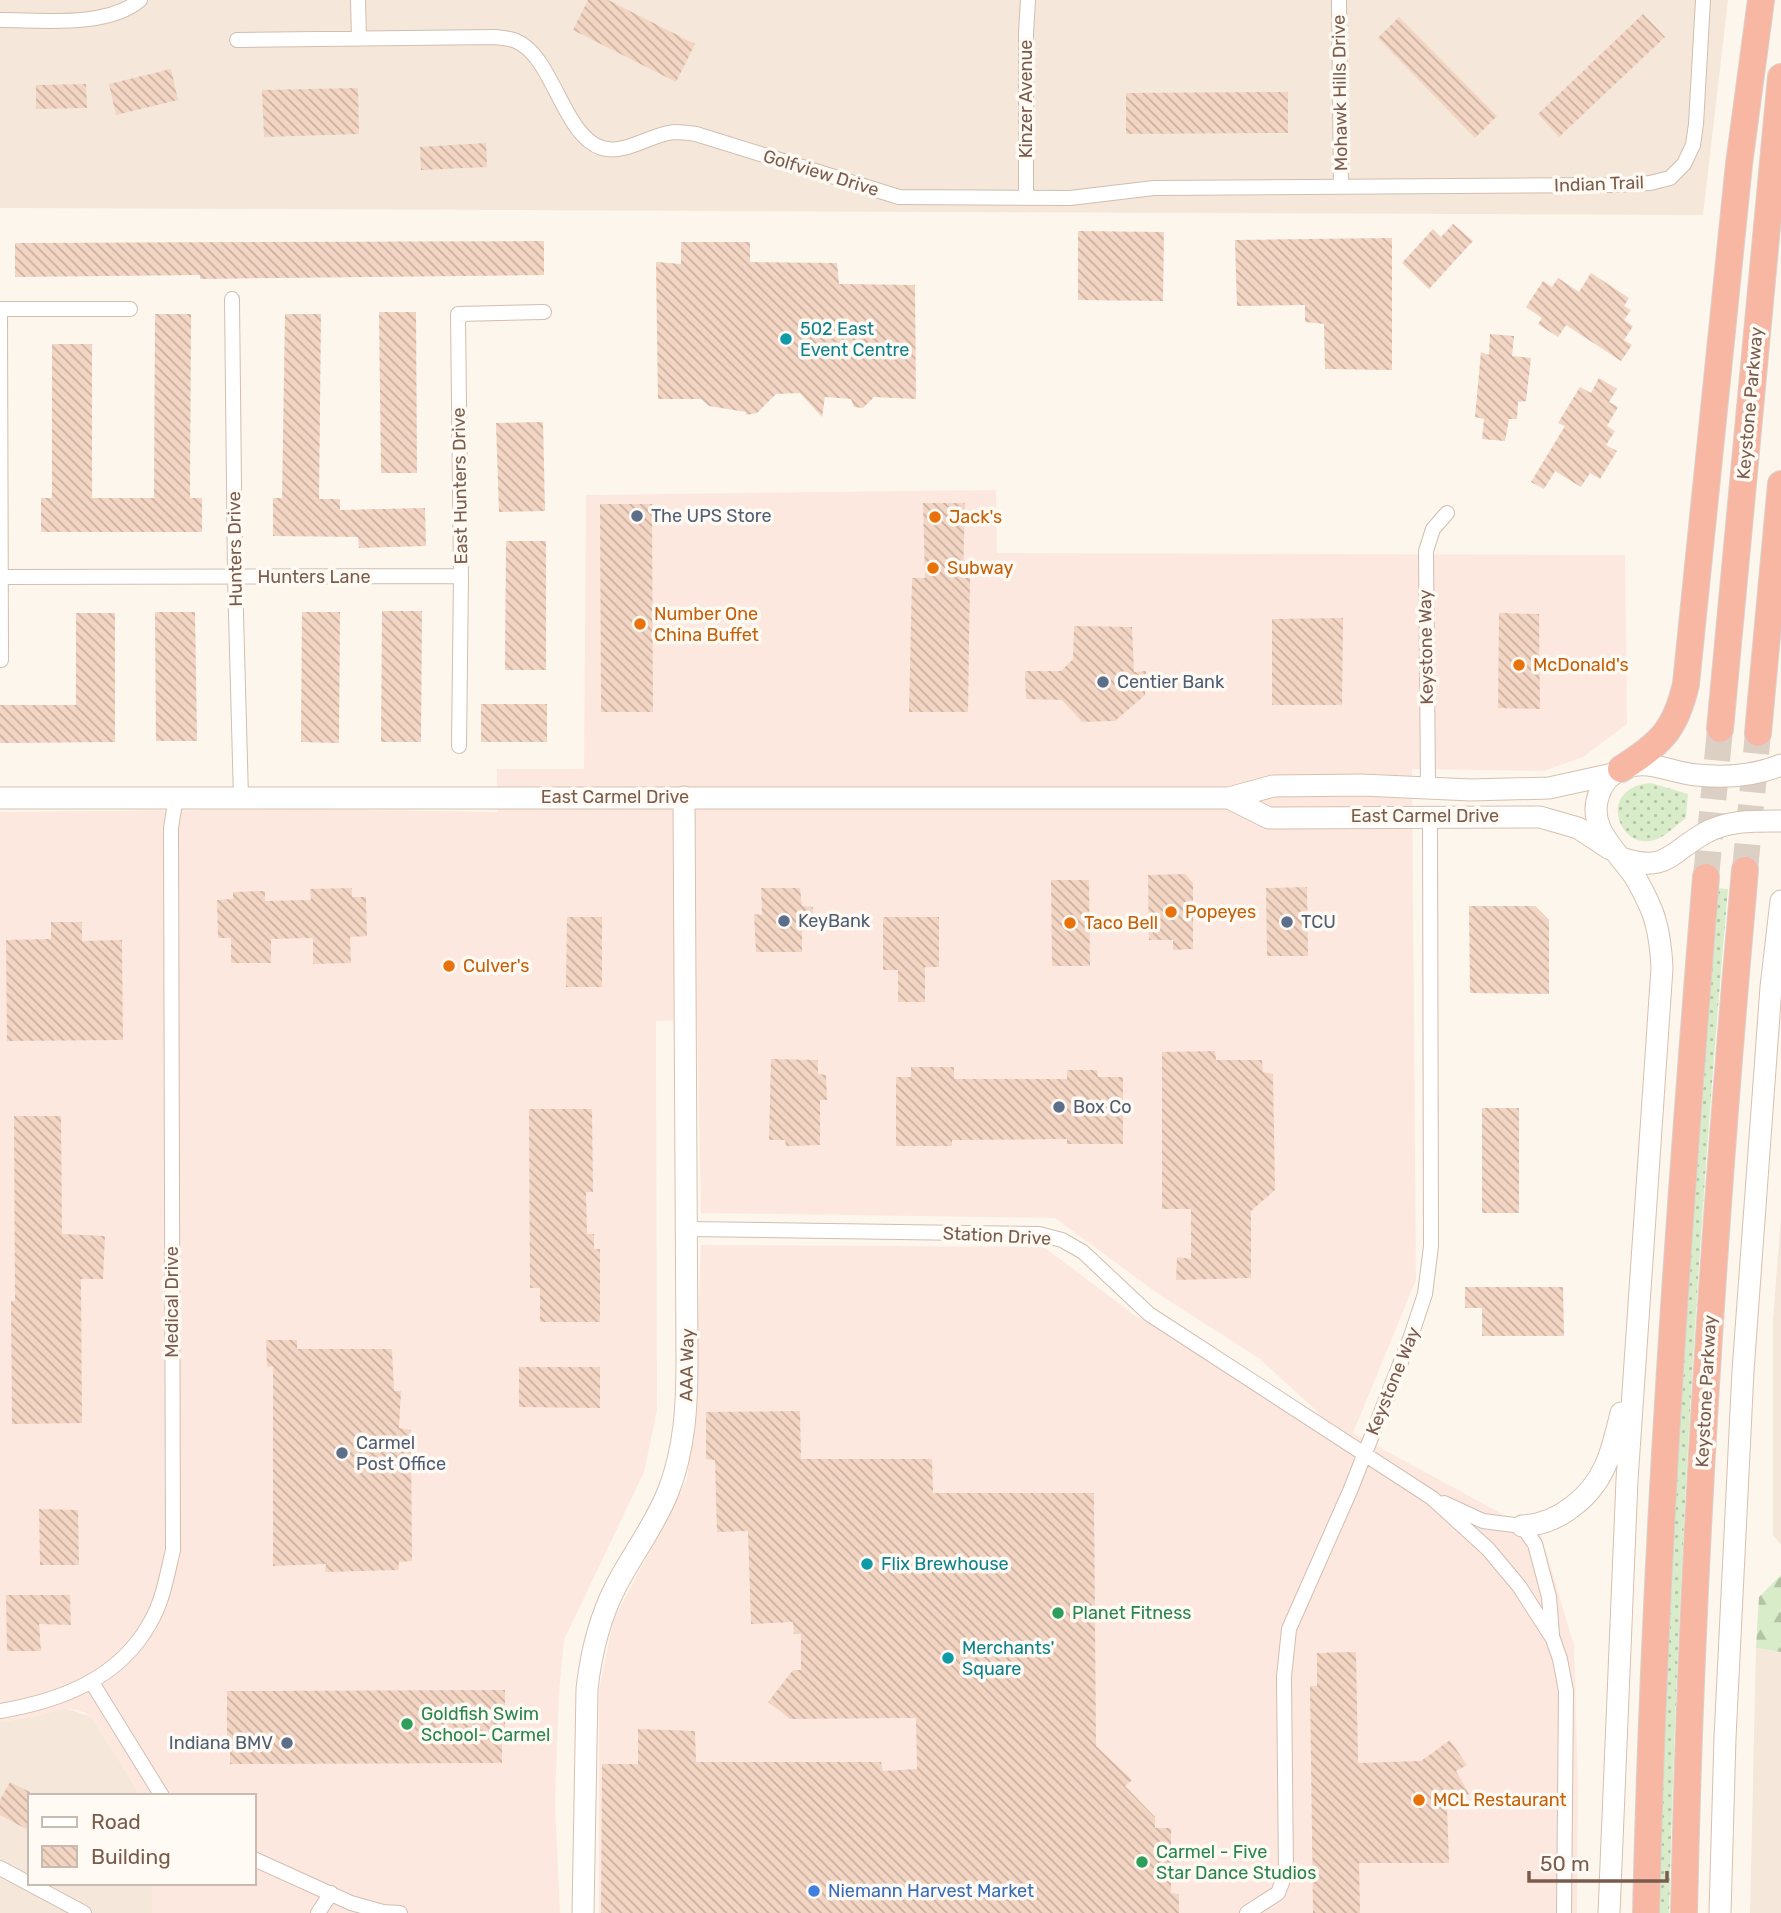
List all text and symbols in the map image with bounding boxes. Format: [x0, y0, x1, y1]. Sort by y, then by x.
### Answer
street label: Mohawk Hills Drive [1328, 15, 1352, 171]
street label: Kinzer Avenue [1015, 40, 1037, 158]
street label: Golfview Drive [760, 145, 882, 201]
street label: Indian Trail [1554, 171, 1644, 197]
place label: 502 East Event Centre [800, 318, 909, 361]
street label: Keystone Parkway [1732, 326, 1768, 480]
marker: 502 East Event Centre [778, 331, 794, 347]
street label: East Hunters Drive [448, 407, 472, 565]
street label: Hunters Drive [223, 491, 247, 607]
place label: The UPS Store [651, 505, 772, 527]
place label: Jack's [949, 506, 1002, 528]
marker: The UPS Store [629, 508, 645, 524]
marker: Jack's [927, 509, 943, 525]
place label: Subway [947, 557, 1013, 579]
marker: Subway [925, 560, 941, 576]
street label: Hunters Lane [257, 566, 371, 588]
street label: Keystone Way [1414, 589, 1438, 705]
place label: Number One China Buffet [654, 603, 759, 646]
marker: Number One China Buffet [632, 616, 648, 632]
place label: McDonald's [1533, 654, 1629, 676]
marker: McDonald's [1511, 657, 1527, 673]
place label: Centier Bank [1117, 671, 1225, 693]
marker: Centier Bank [1095, 674, 1111, 690]
street label: East Carmel Drive [541, 786, 689, 808]
street label: East Carmel Drive [1351, 805, 1499, 827]
place label: Popeyes [1185, 901, 1256, 923]
marker: Popeyes [1163, 904, 1179, 920]
place label: KeyBank [798, 910, 871, 932]
place label: TCU [1301, 911, 1336, 933]
place label: Taco Bell [1084, 912, 1158, 934]
marker: KeyBank [776, 913, 792, 929]
marker: TCU [1279, 914, 1295, 930]
marker: Taco Bell [1062, 915, 1078, 931]
place label: Culver's [463, 955, 529, 977]
marker: Culver's [441, 958, 457, 974]
place label: Box Co [1073, 1096, 1132, 1118]
marker: Box Co [1051, 1099, 1067, 1115]
street label: Station Drive [942, 1222, 1052, 1250]
street label: Medical Drive [161, 1246, 183, 1358]
street label: Keystone Parkway [1691, 1314, 1721, 1468]
street label: Keystone Way [1361, 1324, 1425, 1438]
street label: AAA Way [675, 1328, 699, 1402]
place label: Carmel Post Office [356, 1432, 446, 1475]
marker: Carmel Post Office [334, 1445, 350, 1461]
place label: Flix Brewhouse [881, 1553, 1009, 1575]
marker: Flix Brewhouse [859, 1556, 875, 1572]
place label: Planet Fitness [1072, 1602, 1192, 1624]
marker: Planet Fitness [1050, 1605, 1066, 1621]
place label: Merchants' Square [962, 1637, 1054, 1680]
marker: Merchants' Square [940, 1650, 956, 1666]
place label: Goldfish Swim School- Carmel [421, 1703, 550, 1746]
marker: Goldfish Swim School- Carmel [399, 1716, 415, 1732]
place label: Indiana BMV [169, 1732, 273, 1754]
marker: Indiana BMV [279, 1735, 295, 1751]
place label: MCL Restaurant [1433, 1789, 1567, 1811]
marker: MCL Restaurant [1411, 1792, 1427, 1808]
legend [28, 1794, 256, 1885]
text: Road [91, 1809, 141, 1834]
scale bar [1529, 1840, 1667, 1884]
place label: Carmel - Five Star Dance Studios [1156, 1841, 1316, 1884]
text: Building [91, 1844, 171, 1869]
text: 50 m [1540, 1851, 1590, 1876]
marker: Carmel - Five Star Dance Studios [1134, 1854, 1150, 1870]
place label: Niemann Harvest Market [828, 1880, 1034, 1902]
marker: Niemann Harvest Market [806, 1883, 822, 1899]

